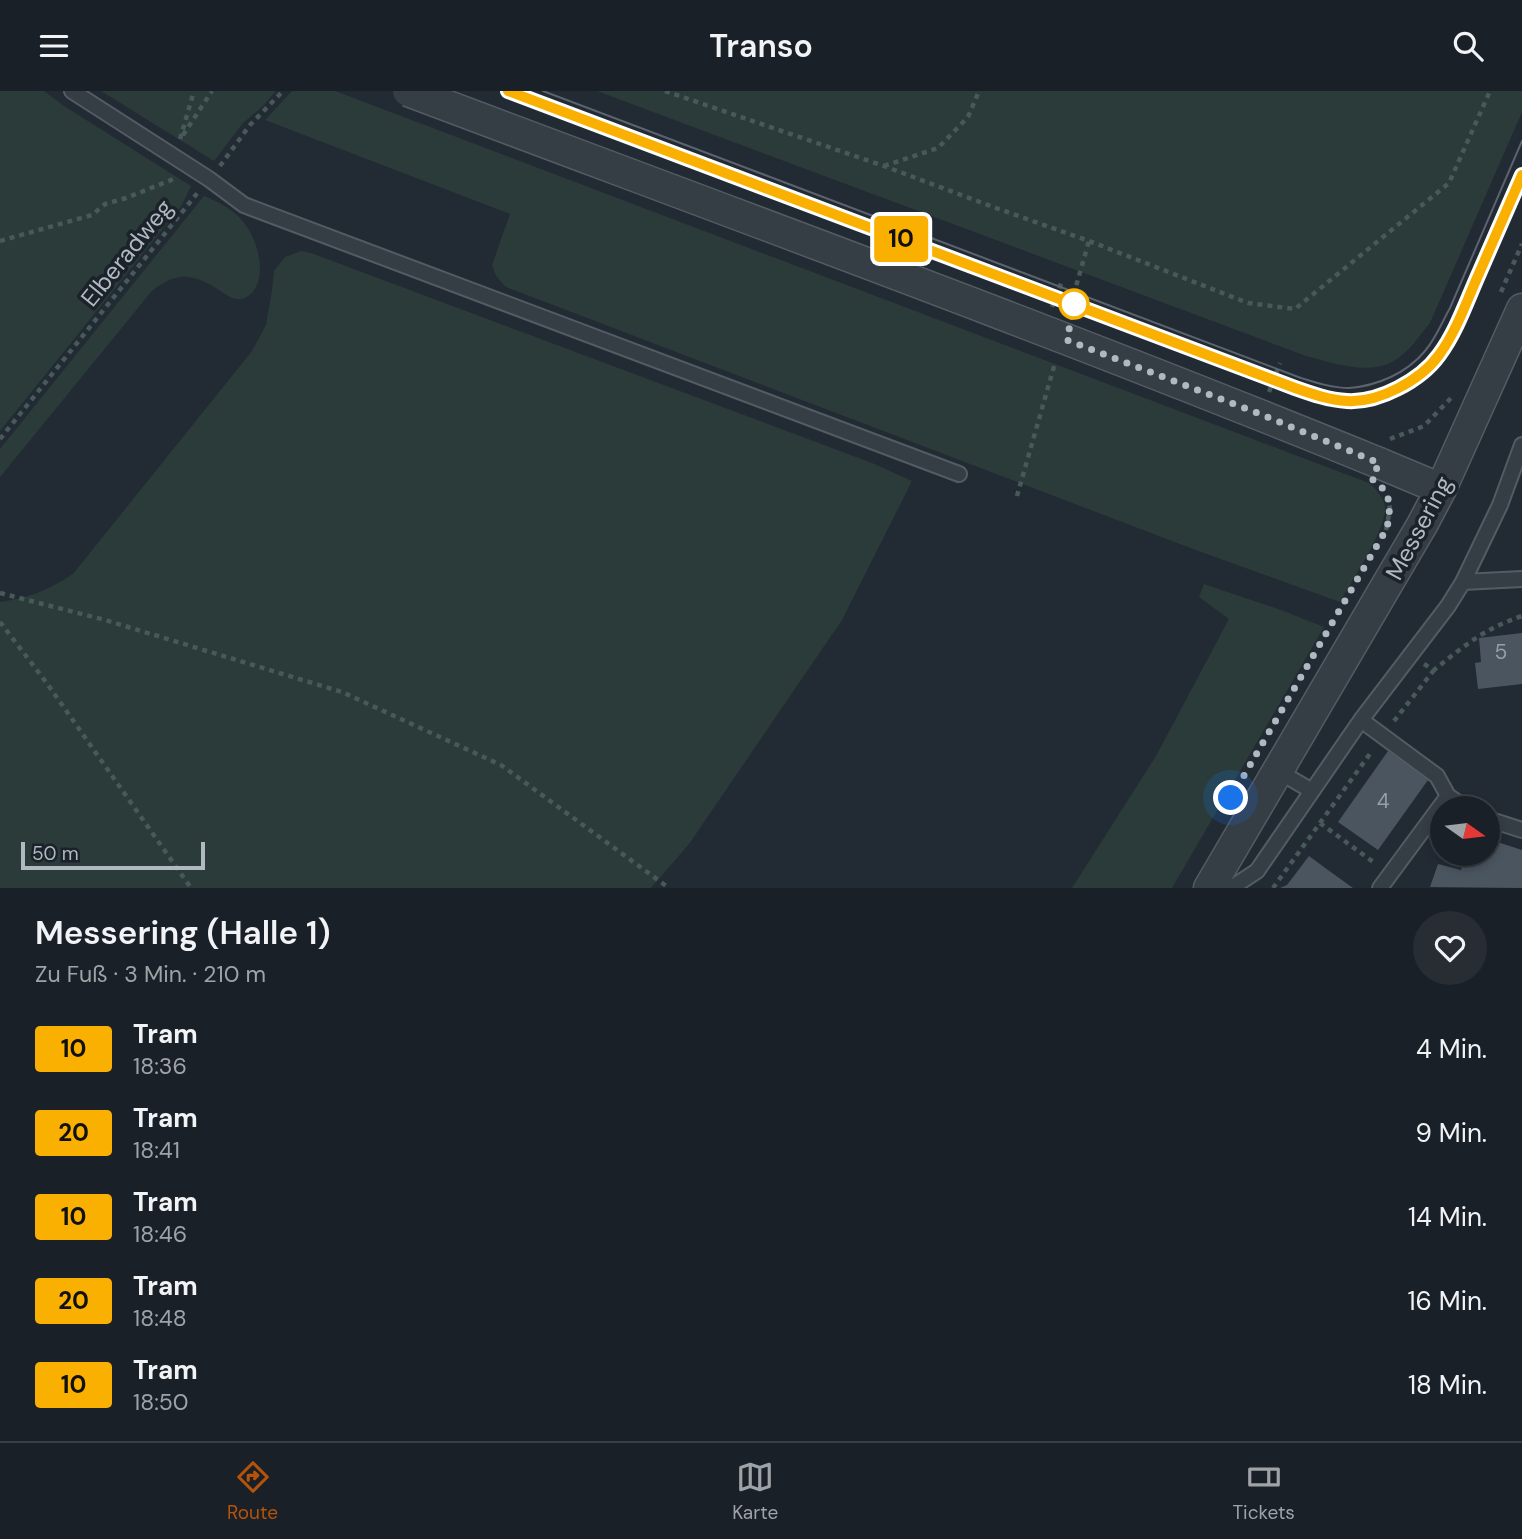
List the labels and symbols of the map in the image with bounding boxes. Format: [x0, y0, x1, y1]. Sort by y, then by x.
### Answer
street label: Elberadweg [74, 193, 179, 313]
line badge: 10 [870, 216, 932, 262]
unlabelled marker [1059, 289, 1089, 319]
street label: Messering [1378, 470, 1459, 585]
house number: 5 [1495, 638, 1507, 666]
your location [1213, 780, 1248, 815]
house number: 4 [1377, 787, 1390, 815]
north arrow [1430, 796, 1500, 866]
scale bar [21, 839, 205, 871]

